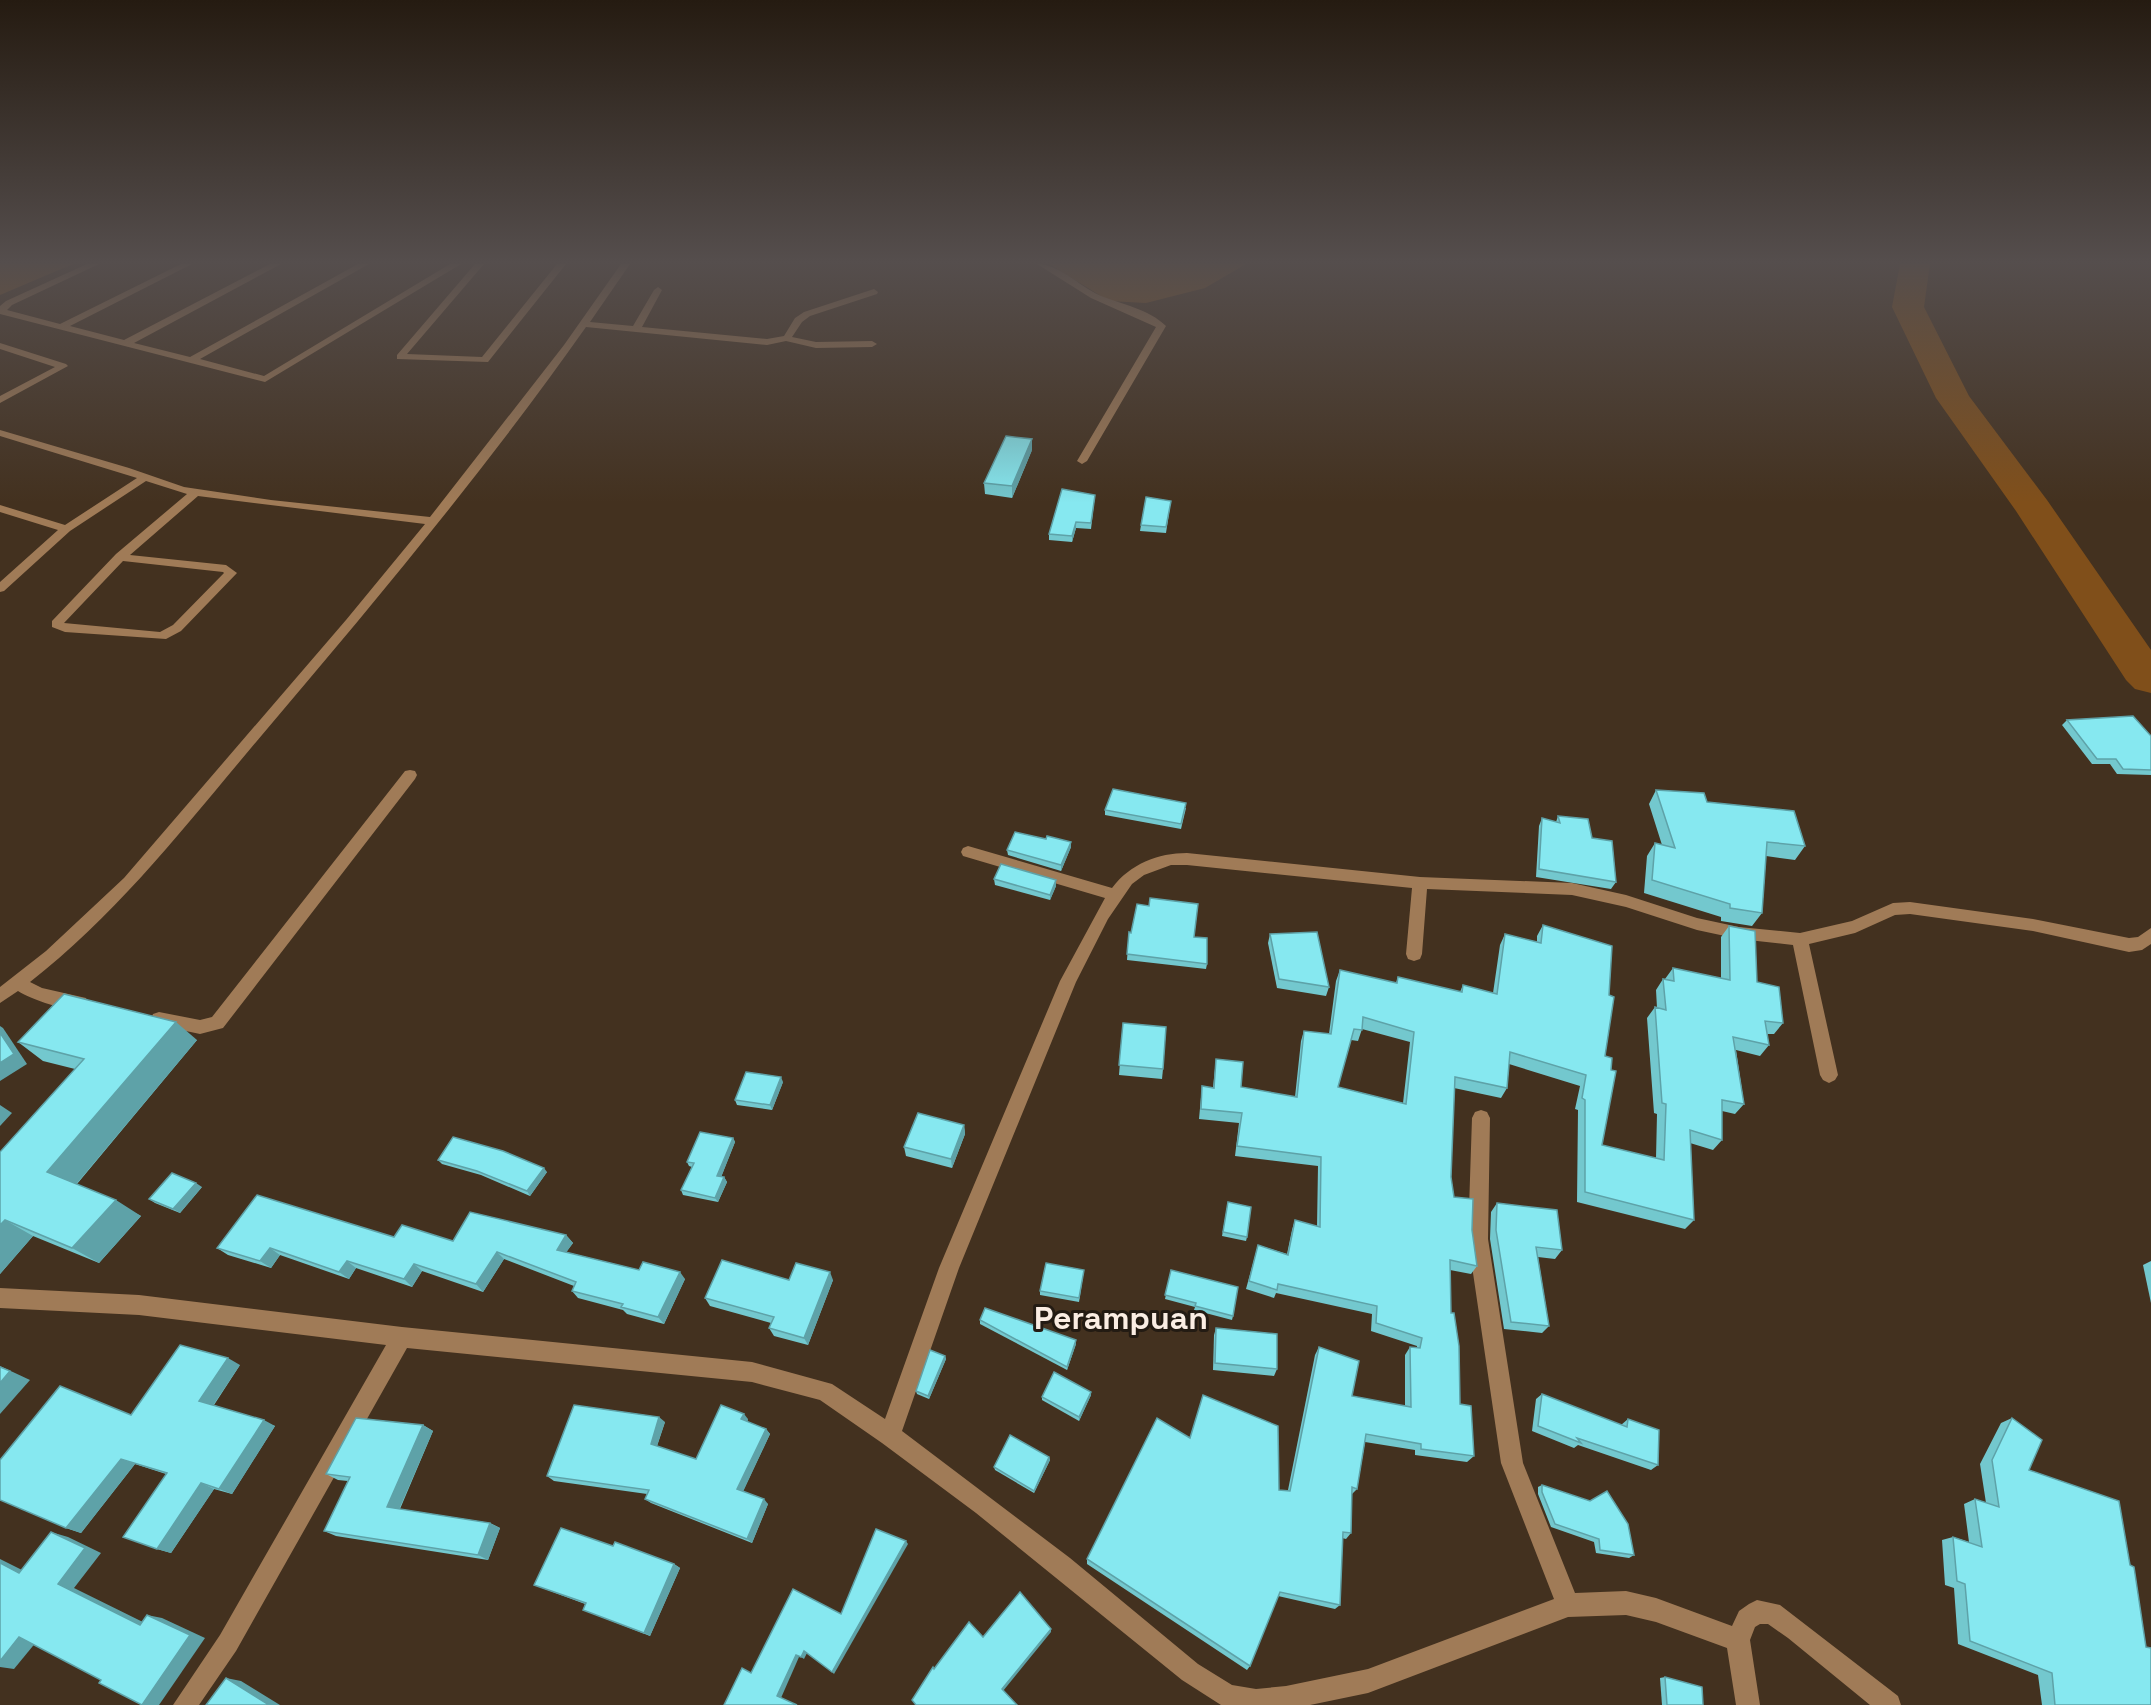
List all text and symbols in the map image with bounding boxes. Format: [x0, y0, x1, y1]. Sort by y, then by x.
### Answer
district label: Perampuan [1034, 1298, 1208, 1338]

